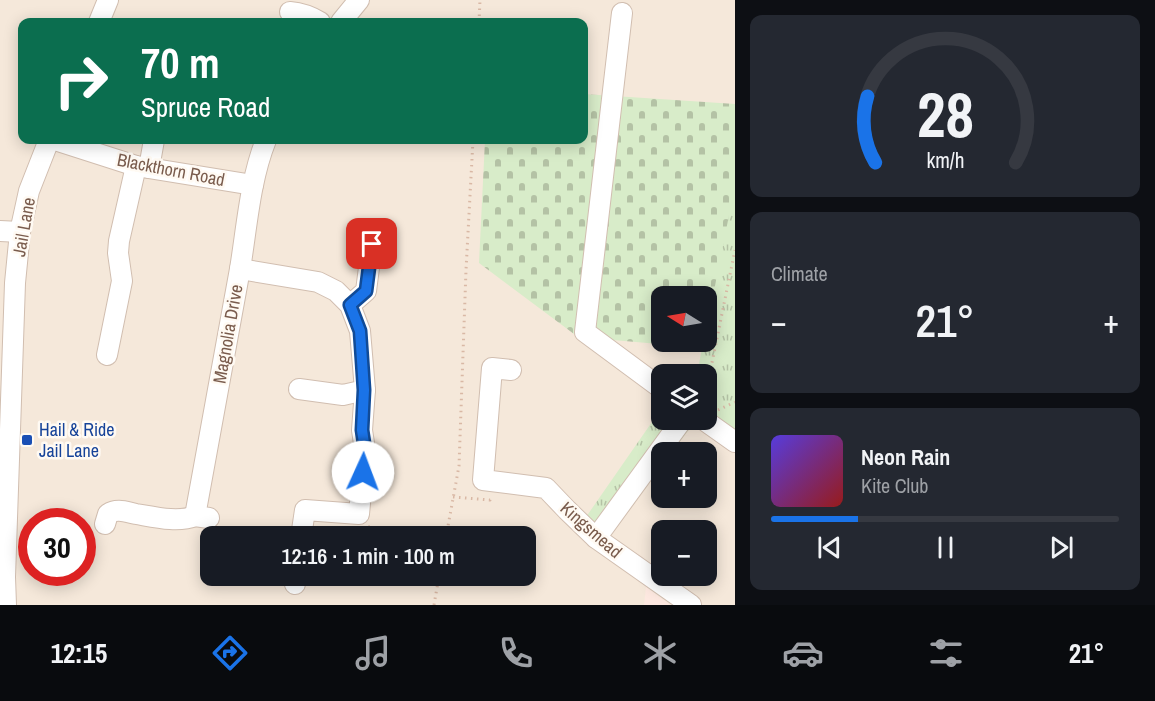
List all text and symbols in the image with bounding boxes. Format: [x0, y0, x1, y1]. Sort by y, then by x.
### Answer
text: 70 m [141, 35, 220, 91]
icon: right [42, 42, 120, 120]
text: 28 [917, 72, 973, 156]
text: Spruce Road [141, 89, 270, 125]
text: km/h [926, 146, 964, 175]
street label: Blackthorn Road [115, 147, 227, 192]
street label: Jail Lane [6, 195, 41, 259]
pin [346, 218, 397, 269]
icon: arrive [355, 227, 388, 260]
text: Climate [771, 260, 828, 287]
street label: Magnolia Drive [207, 282, 249, 385]
north arrow [651, 286, 717, 352]
map controls [651, 286, 717, 586]
text: 21° [915, 290, 975, 351]
text: − [771, 299, 787, 343]
text: + [1103, 299, 1119, 343]
button: layers [651, 364, 717, 430]
place label: Hail & Ride Jail Lane [39, 417, 114, 463]
marker: Hail & Ride Jail Lane [20, 433, 34, 447]
position arrow [331, 440, 395, 504]
button: + [651, 442, 717, 508]
text: Neon Rain [861, 442, 950, 472]
text: Kite Club [861, 472, 928, 499]
street label: Kingsmead [555, 496, 628, 564]
speed limit sign: 30 [18, 508, 96, 586]
button: − [651, 520, 717, 586]
icon: previous [813, 531, 846, 564]
icon: pause [929, 531, 962, 564]
icon: next [1045, 531, 1078, 564]
text: 12:16 · 1 min · 100 m [281, 541, 455, 571]
icon: directions [209, 632, 251, 674]
icon: music [352, 632, 394, 674]
icon: phone [495, 632, 537, 674]
icon: climate [639, 632, 681, 674]
icon: car [782, 632, 824, 674]
icon: filters [925, 632, 967, 674]
text: 12:15 [51, 635, 107, 671]
text: 21° [1069, 635, 1104, 671]

